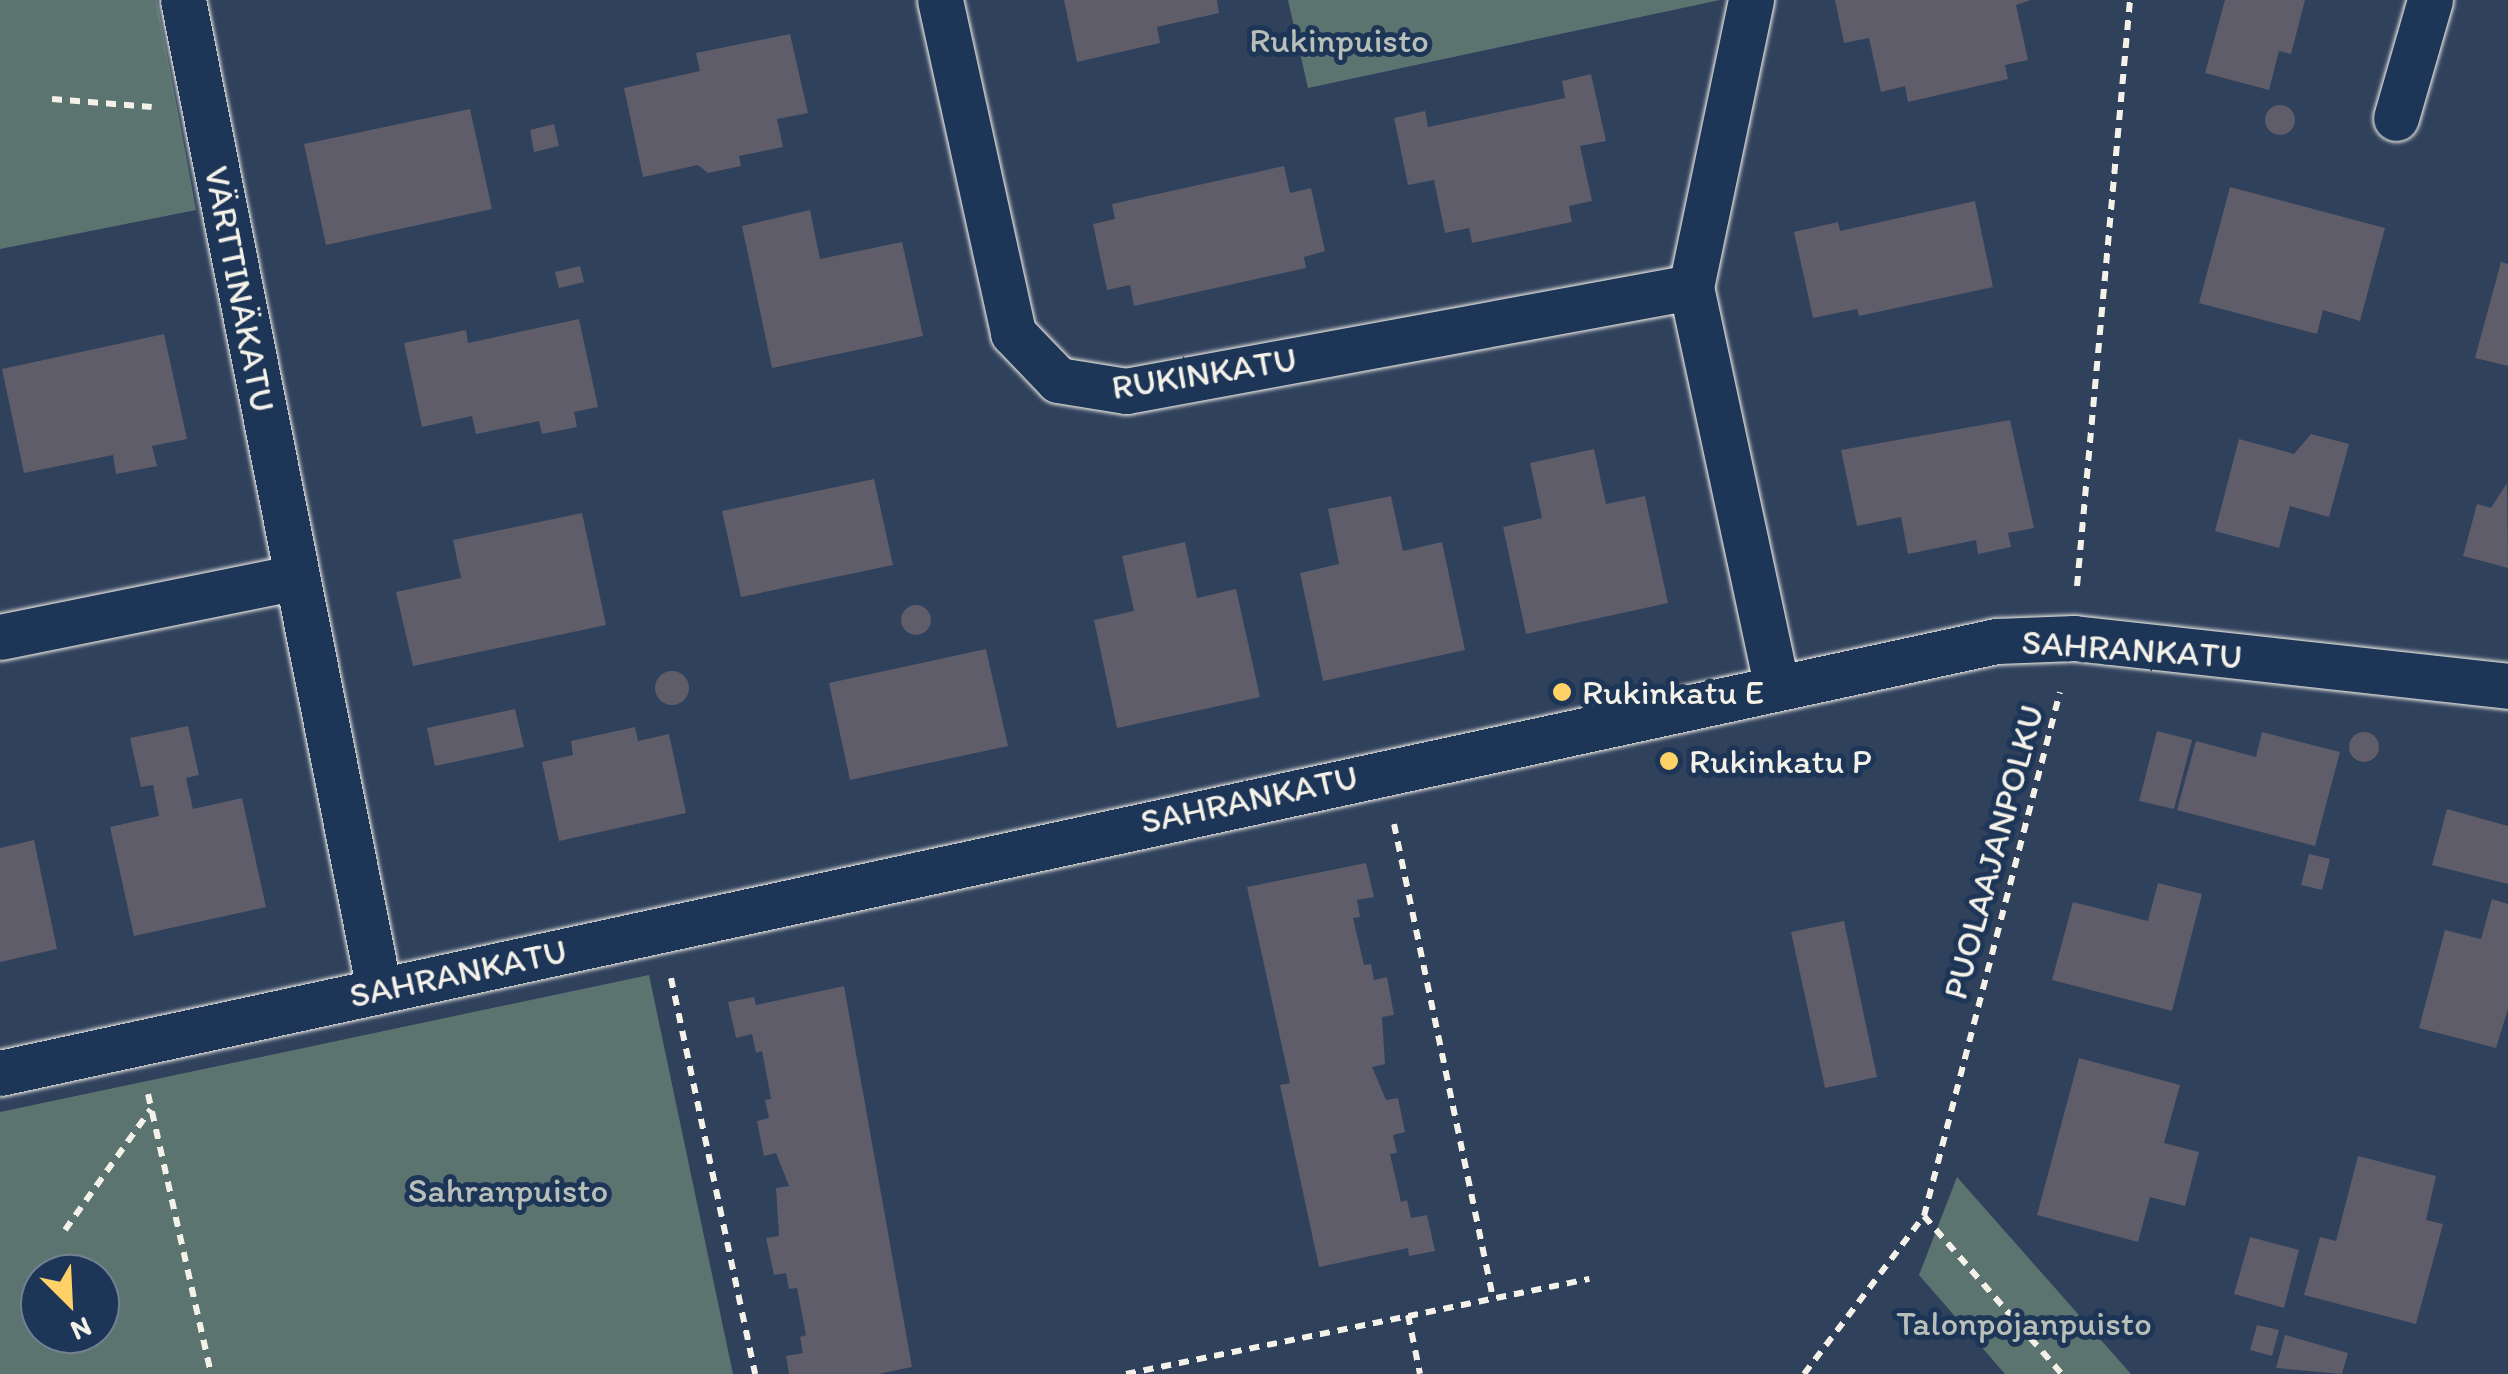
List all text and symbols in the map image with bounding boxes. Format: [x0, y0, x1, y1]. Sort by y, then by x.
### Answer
park label: Rukinpuisto [1249, 19, 1429, 61]
street label: VÄRTTINÄKATU [196, 162, 284, 416]
street label: RUKINKATU [1109, 338, 1299, 408]
street label: SAHRANKATU [2020, 620, 2244, 678]
place label: Rukinkatu E [1582, 671, 1764, 713]
marker: Rukinkatu E [1551, 681, 1573, 703]
street label: PUOLAAJANPOLKU [1934, 700, 2052, 1004]
place label: Rukinkatu P [1689, 740, 1872, 782]
marker: Rukinkatu P [1658, 750, 1680, 772]
street label: SAHRANKATU [1137, 755, 1361, 843]
street label: SAHRANKATU [346, 929, 570, 1017]
park label: Sahranpuisto [408, 1169, 608, 1211]
north arrow [20, 1254, 120, 1354]
park label: Talonpojanpuisto [1896, 1302, 2152, 1344]
text: N [66, 1310, 97, 1349]

